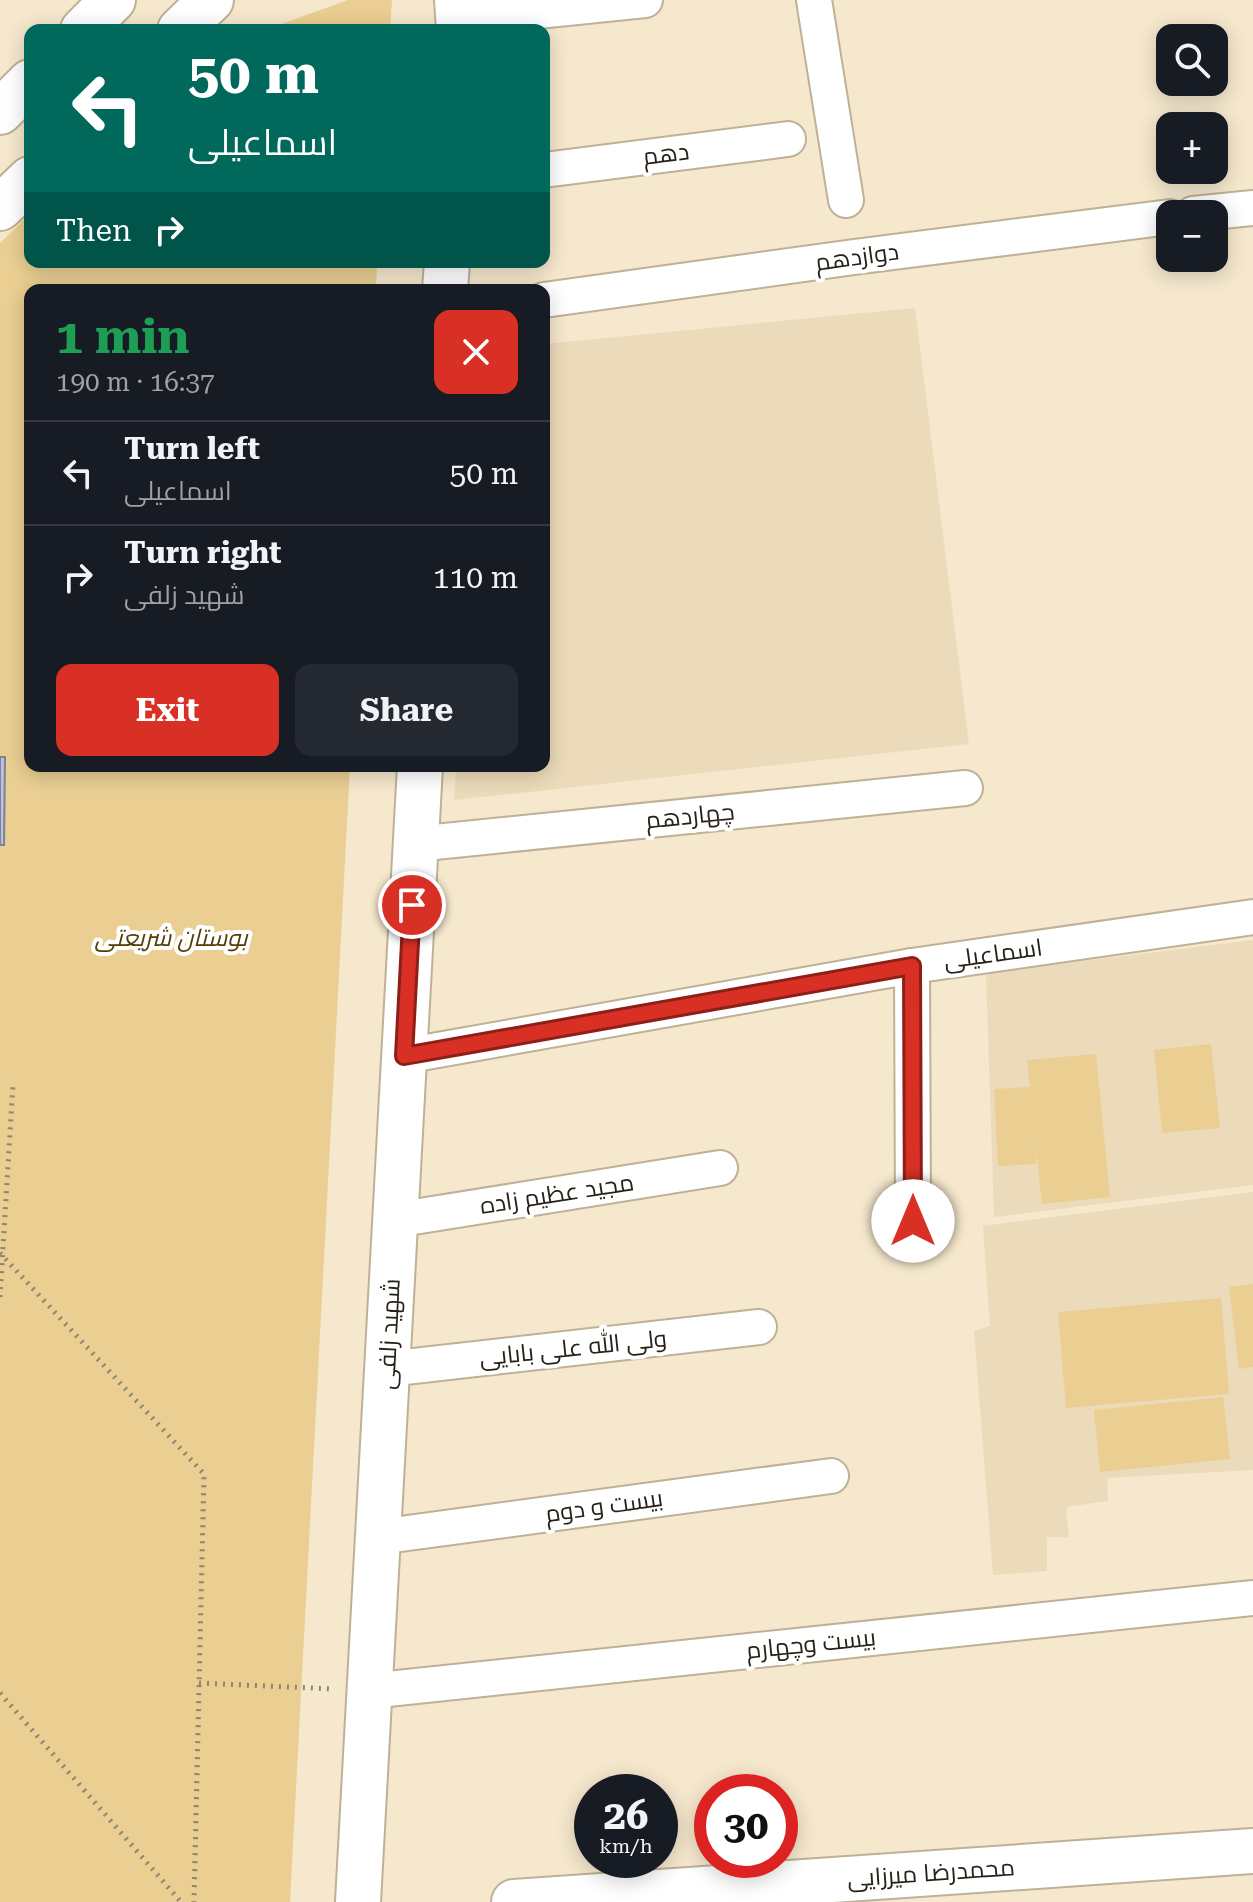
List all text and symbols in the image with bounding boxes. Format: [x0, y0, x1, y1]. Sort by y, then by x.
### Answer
map controls [1156, 24, 1228, 272]
button: search [1156, 24, 1228, 96]
text: 50 m [188, 41, 319, 107]
icon: left [56, 56, 160, 160]
button: + [1156, 112, 1228, 184]
text: اسماعیلی [188, 122, 337, 164]
street label: دهم [641, 137, 691, 173]
button: − [1156, 200, 1228, 272]
icon: right [147, 208, 191, 252]
text: Then [56, 213, 131, 248]
street label: دوازدهم [813, 237, 901, 279]
text: 1 min [56, 309, 189, 365]
button: close [434, 310, 518, 394]
text: 190 m · 16:37 [56, 367, 215, 397]
text: Turn left [124, 431, 260, 466]
icon: left [56, 451, 100, 495]
text: 50 m [449, 456, 518, 491]
text: اسماعیلی [124, 476, 232, 506]
text: Turn right [124, 535, 281, 570]
icon: right [56, 555, 100, 599]
text: 110 m [433, 560, 518, 595]
text: شهید زلفی [124, 580, 244, 610]
button: Exit [56, 664, 279, 756]
button: Share [295, 664, 518, 756]
street label: چهاردهم [644, 797, 736, 837]
pin [378, 871, 446, 939]
icon: arrive [390, 883, 434, 927]
park label: بوستان شریعتی [95, 924, 249, 952]
street label: اسماعیلی [942, 933, 1044, 975]
street label: مجید عظیم زاده [478, 1168, 636, 1222]
position arrow [871, 1179, 955, 1263]
street label: شهید زلفی [372, 1278, 406, 1390]
street label: ولی الله علی‌ بابایی [478, 1322, 668, 1372]
street label: بیست و دوم [543, 1484, 665, 1530]
street label: بیست وچهارم [745, 1623, 878, 1667]
speed limit sign: 30 [694, 1774, 798, 1878]
text: 26 [604, 1792, 648, 1839]
text: km/h [599, 1834, 653, 1858]
street label: محمدرضا میرزایی [846, 1853, 1016, 1893]

